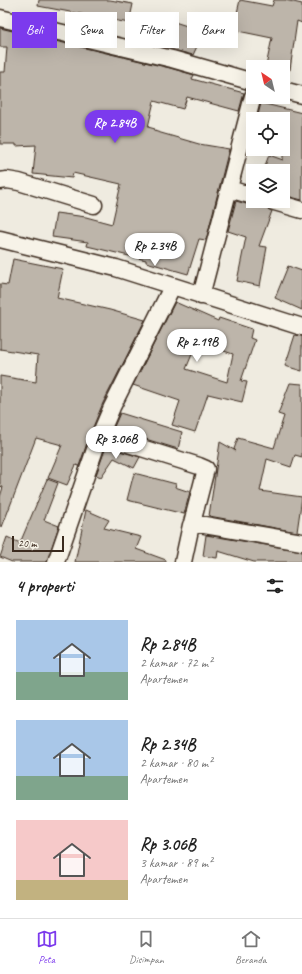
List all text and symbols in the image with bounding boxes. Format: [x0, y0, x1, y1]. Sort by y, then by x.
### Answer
chip: Beli [12, 12, 57, 48]
chip: Sewa [65, 12, 117, 48]
chip: Filter [125, 12, 179, 48]
chip: Baru [187, 12, 238, 48]
north arrow [246, 60, 290, 104]
map controls [246, 60, 290, 208]
pin: Rp 2.84B [74, 110, 156, 144]
button: locate [246, 112, 290, 156]
text: Rp 2.84B [94, 115, 136, 131]
button: layers [246, 164, 290, 208]
pin: Rp 2.34B [114, 233, 196, 267]
text: Rp 2.34B [134, 238, 176, 254]
pin: Rp 2.19B [156, 329, 238, 363]
text: Rp 2.19B [176, 334, 218, 350]
pin: Rp 3.06B [75, 426, 157, 460]
text: Rp 3.06B [95, 431, 137, 447]
scale bar [12, 534, 64, 553]
text: 20 m [18, 536, 37, 550]
icon: filters [264, 575, 286, 597]
text: 4 properti [16, 576, 74, 597]
text: Rp 2.84B [140, 634, 195, 655]
icon: home [48, 636, 96, 684]
text: 2 kamar · 72 m² [140, 655, 212, 671]
text: Apartemen [140, 671, 188, 687]
text: Rp 2.34B [140, 734, 195, 755]
icon: home [48, 736, 96, 784]
text: 2 kamar · 80 m² [140, 755, 212, 771]
text: Apartemen [140, 771, 188, 787]
text: Rp 3.06B [140, 834, 196, 855]
icon: home [48, 836, 96, 884]
text: 3 kamar · 89 m² [140, 855, 212, 871]
text: Apartemen [140, 871, 188, 887]
tab: Peta [36, 928, 58, 966]
tab: Disimpan [129, 928, 164, 966]
tab: Beranda [235, 928, 266, 966]

